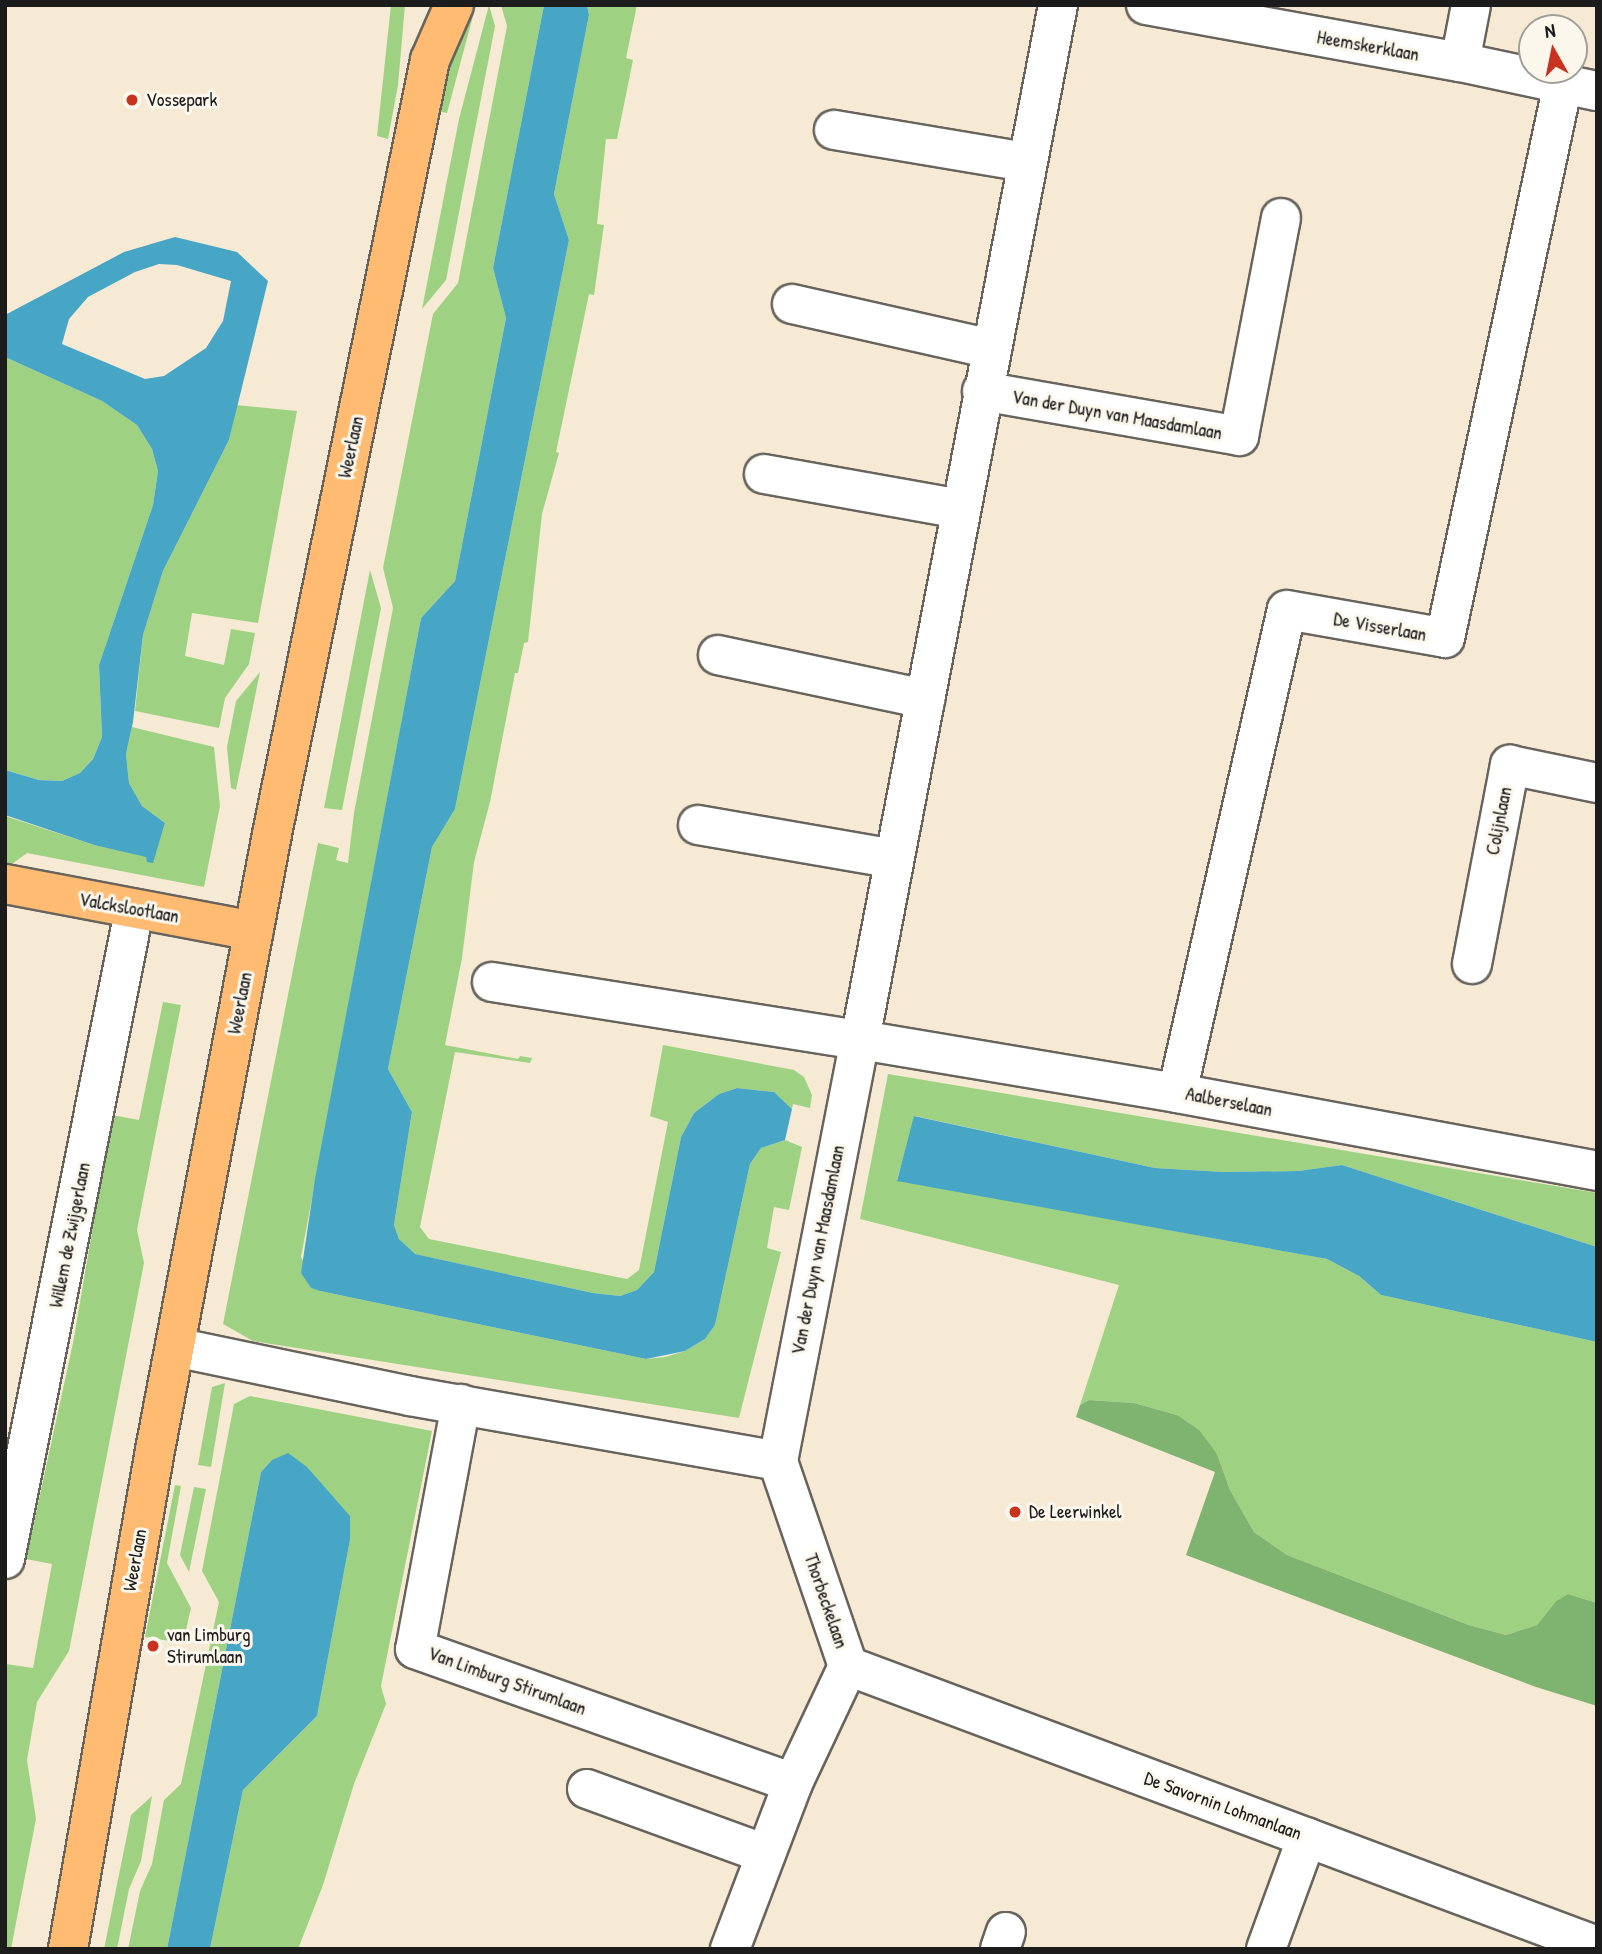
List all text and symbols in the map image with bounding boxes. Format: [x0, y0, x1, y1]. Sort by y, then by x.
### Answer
north arrow [1518, 14, 1588, 84]
text: N [1543, 17, 1557, 44]
street label: Heemskerklaan [1315, 26, 1421, 66]
place label: Vossepark [146, 89, 217, 111]
marker: Vossepark [124, 92, 140, 108]
street label: Van der Duyn van Maasdamlaan [1010, 385, 1224, 445]
street label: Weerlaan [333, 414, 369, 480]
street label: De Visserlaan [1332, 608, 1428, 646]
street label: Colijnlaan [1481, 785, 1517, 857]
street label: Valckslootlaan [77, 888, 181, 928]
street label: Weerlaan [223, 970, 257, 1036]
street label: Aalberselaan [1184, 1082, 1274, 1122]
street label: Van der Duyn van Maasdamlaan [786, 1143, 850, 1357]
street label: Willem de Zwijgerlaan [45, 1160, 95, 1310]
place label: De Leerwinkel [1029, 1501, 1122, 1523]
marker: De Leerwinkel [1007, 1504, 1023, 1520]
street label: Weerlaan [118, 1527, 152, 1593]
street label: Thorbeckelaan [799, 1551, 853, 1651]
place label: van Limburg Stirumlaan [167, 1624, 250, 1668]
marker: van Limburg Stirumlaan [145, 1638, 161, 1654]
street label: Van Limburg Stirumlaan [425, 1642, 589, 1720]
street label: De Savornin Lohmanlaan [1141, 1767, 1305, 1845]

